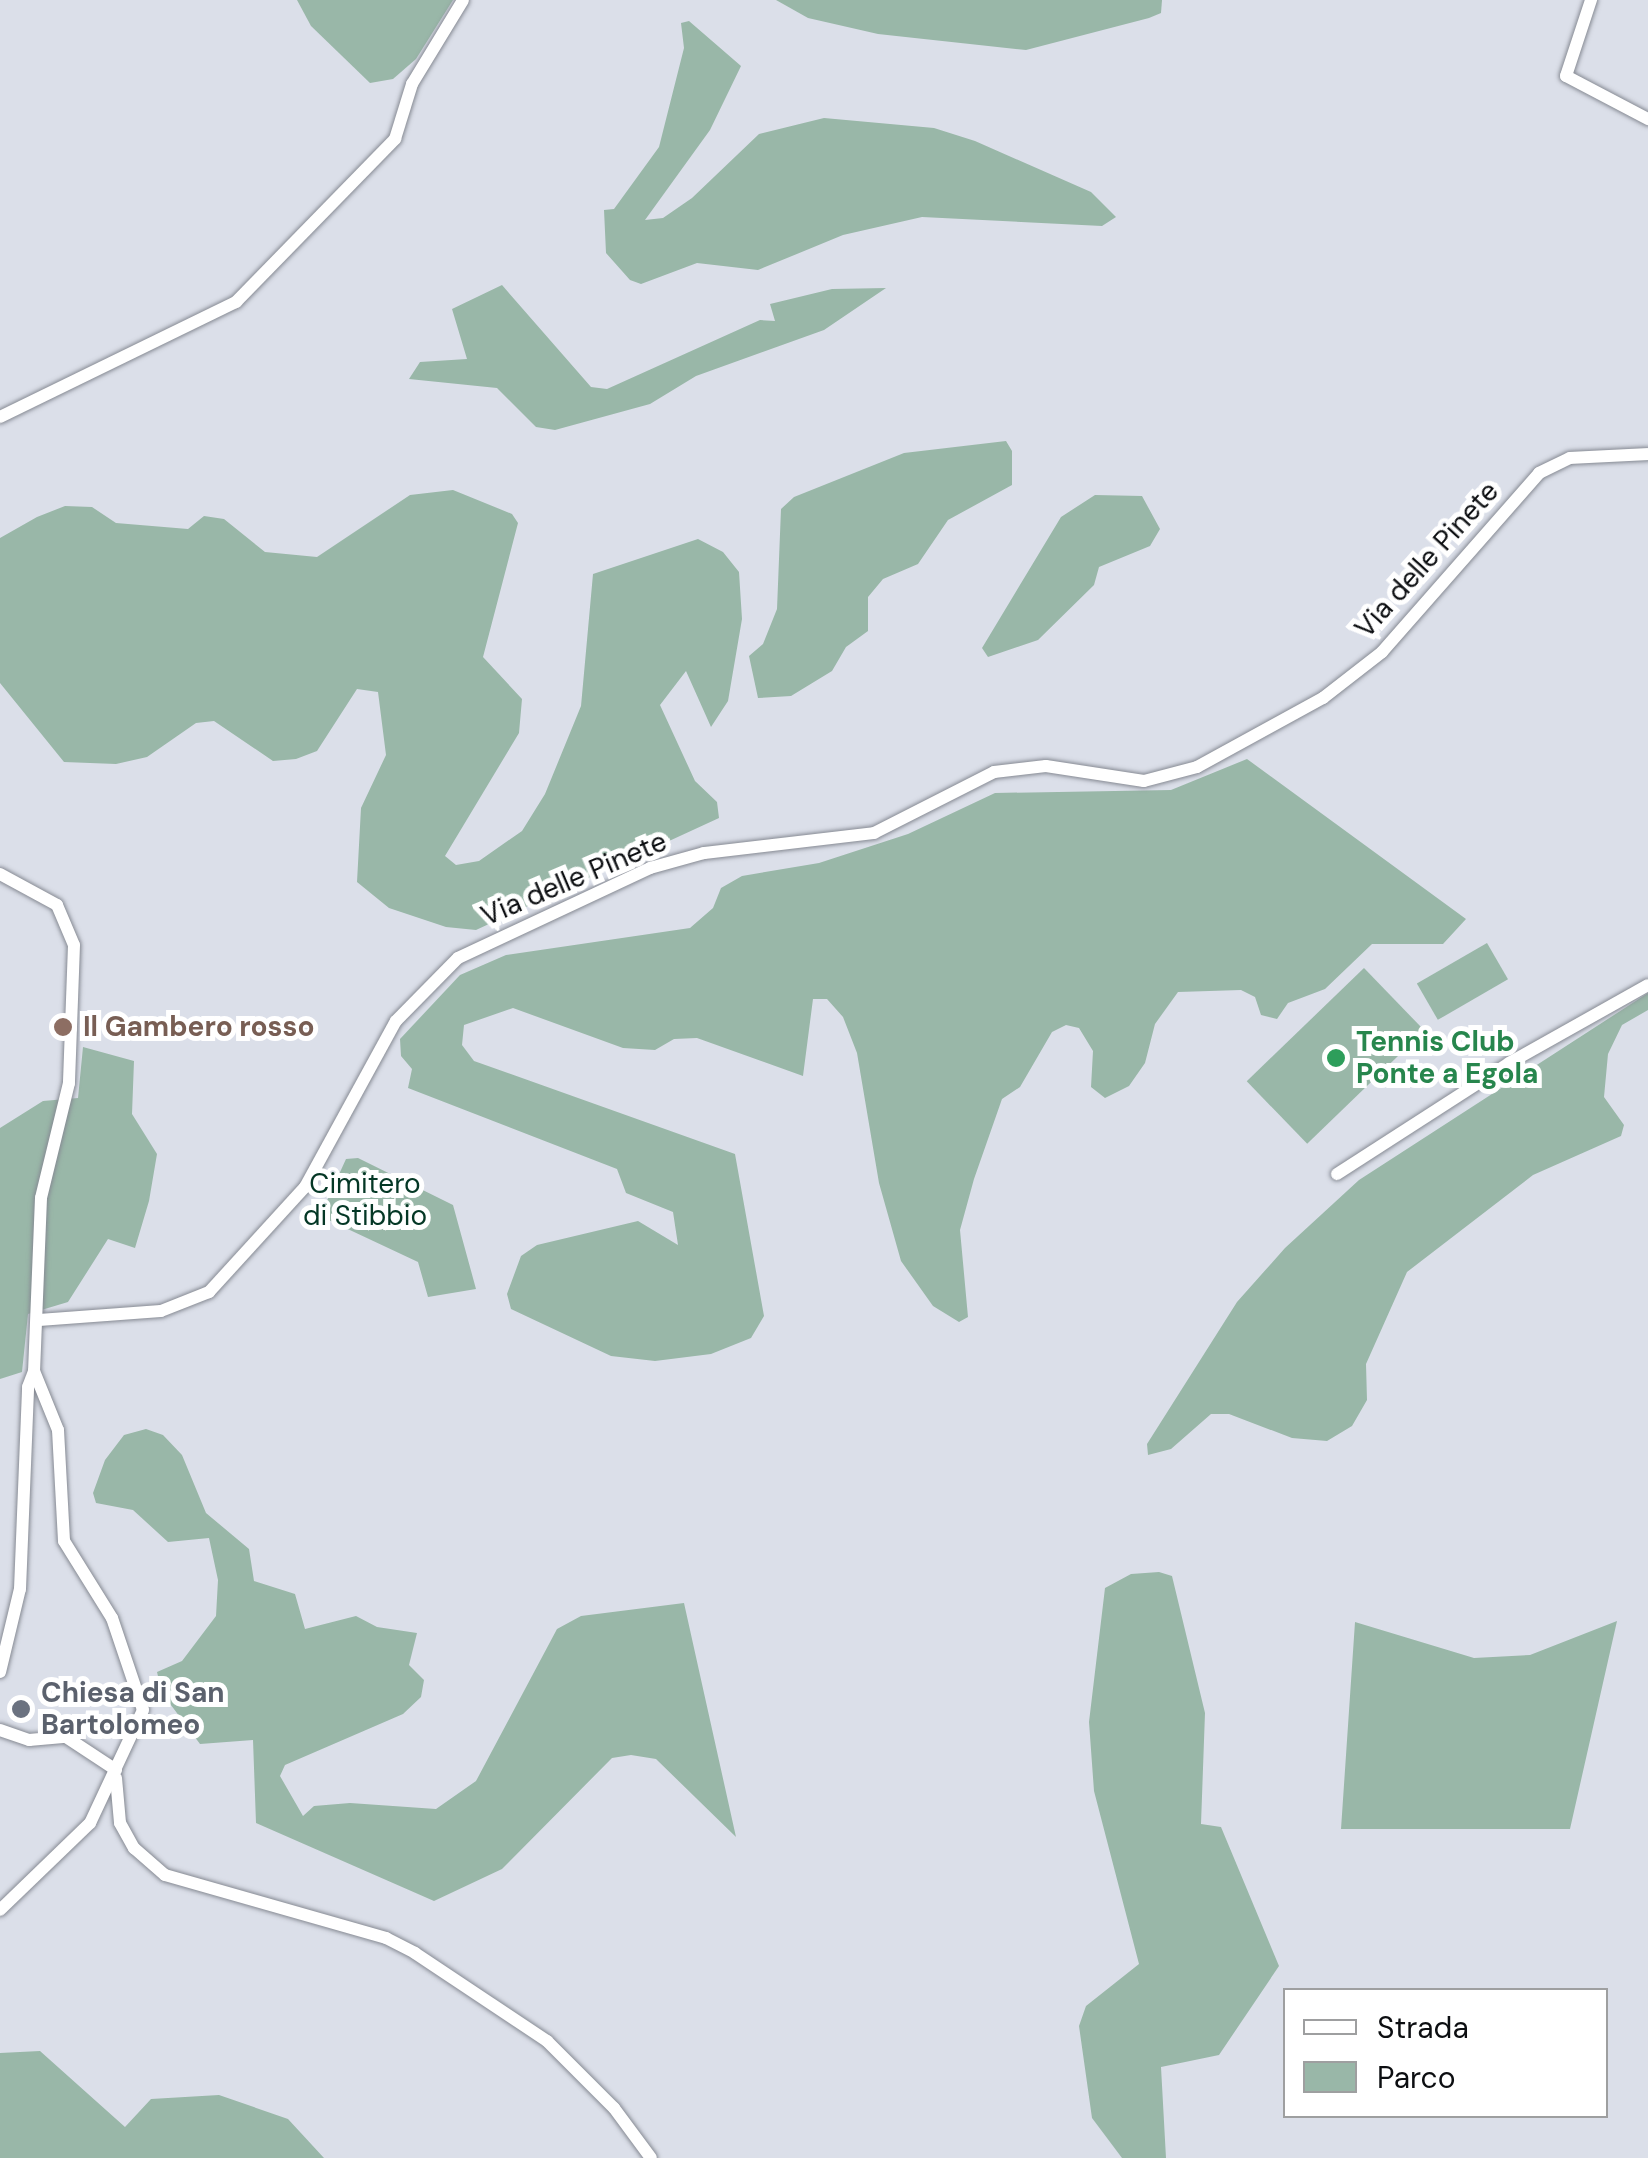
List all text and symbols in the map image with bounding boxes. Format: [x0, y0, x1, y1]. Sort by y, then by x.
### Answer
street label: Via delle Pinete [1348, 475, 1506, 645]
street label: Via delle Pinete [476, 825, 672, 933]
place label: Il Gambero rosso [83, 1010, 314, 1044]
marker: Il Gambero rosso [52, 1016, 74, 1038]
place label: Tennis Club Ponte a Egola [1356, 1025, 1538, 1091]
marker: Tennis Club Ponte a Egola [1325, 1047, 1347, 1069]
park label: Cimitero di Stibbio [303, 1167, 427, 1233]
place label: Chiesa di San Bartolomeo [41, 1676, 225, 1742]
marker: Chiesa di San Bartolomeo [10, 1698, 32, 1720]
legend [1283, 1988, 1608, 2118]
text: Strada [1377, 2008, 1469, 2047]
text: Parco [1377, 2058, 1456, 2097]

